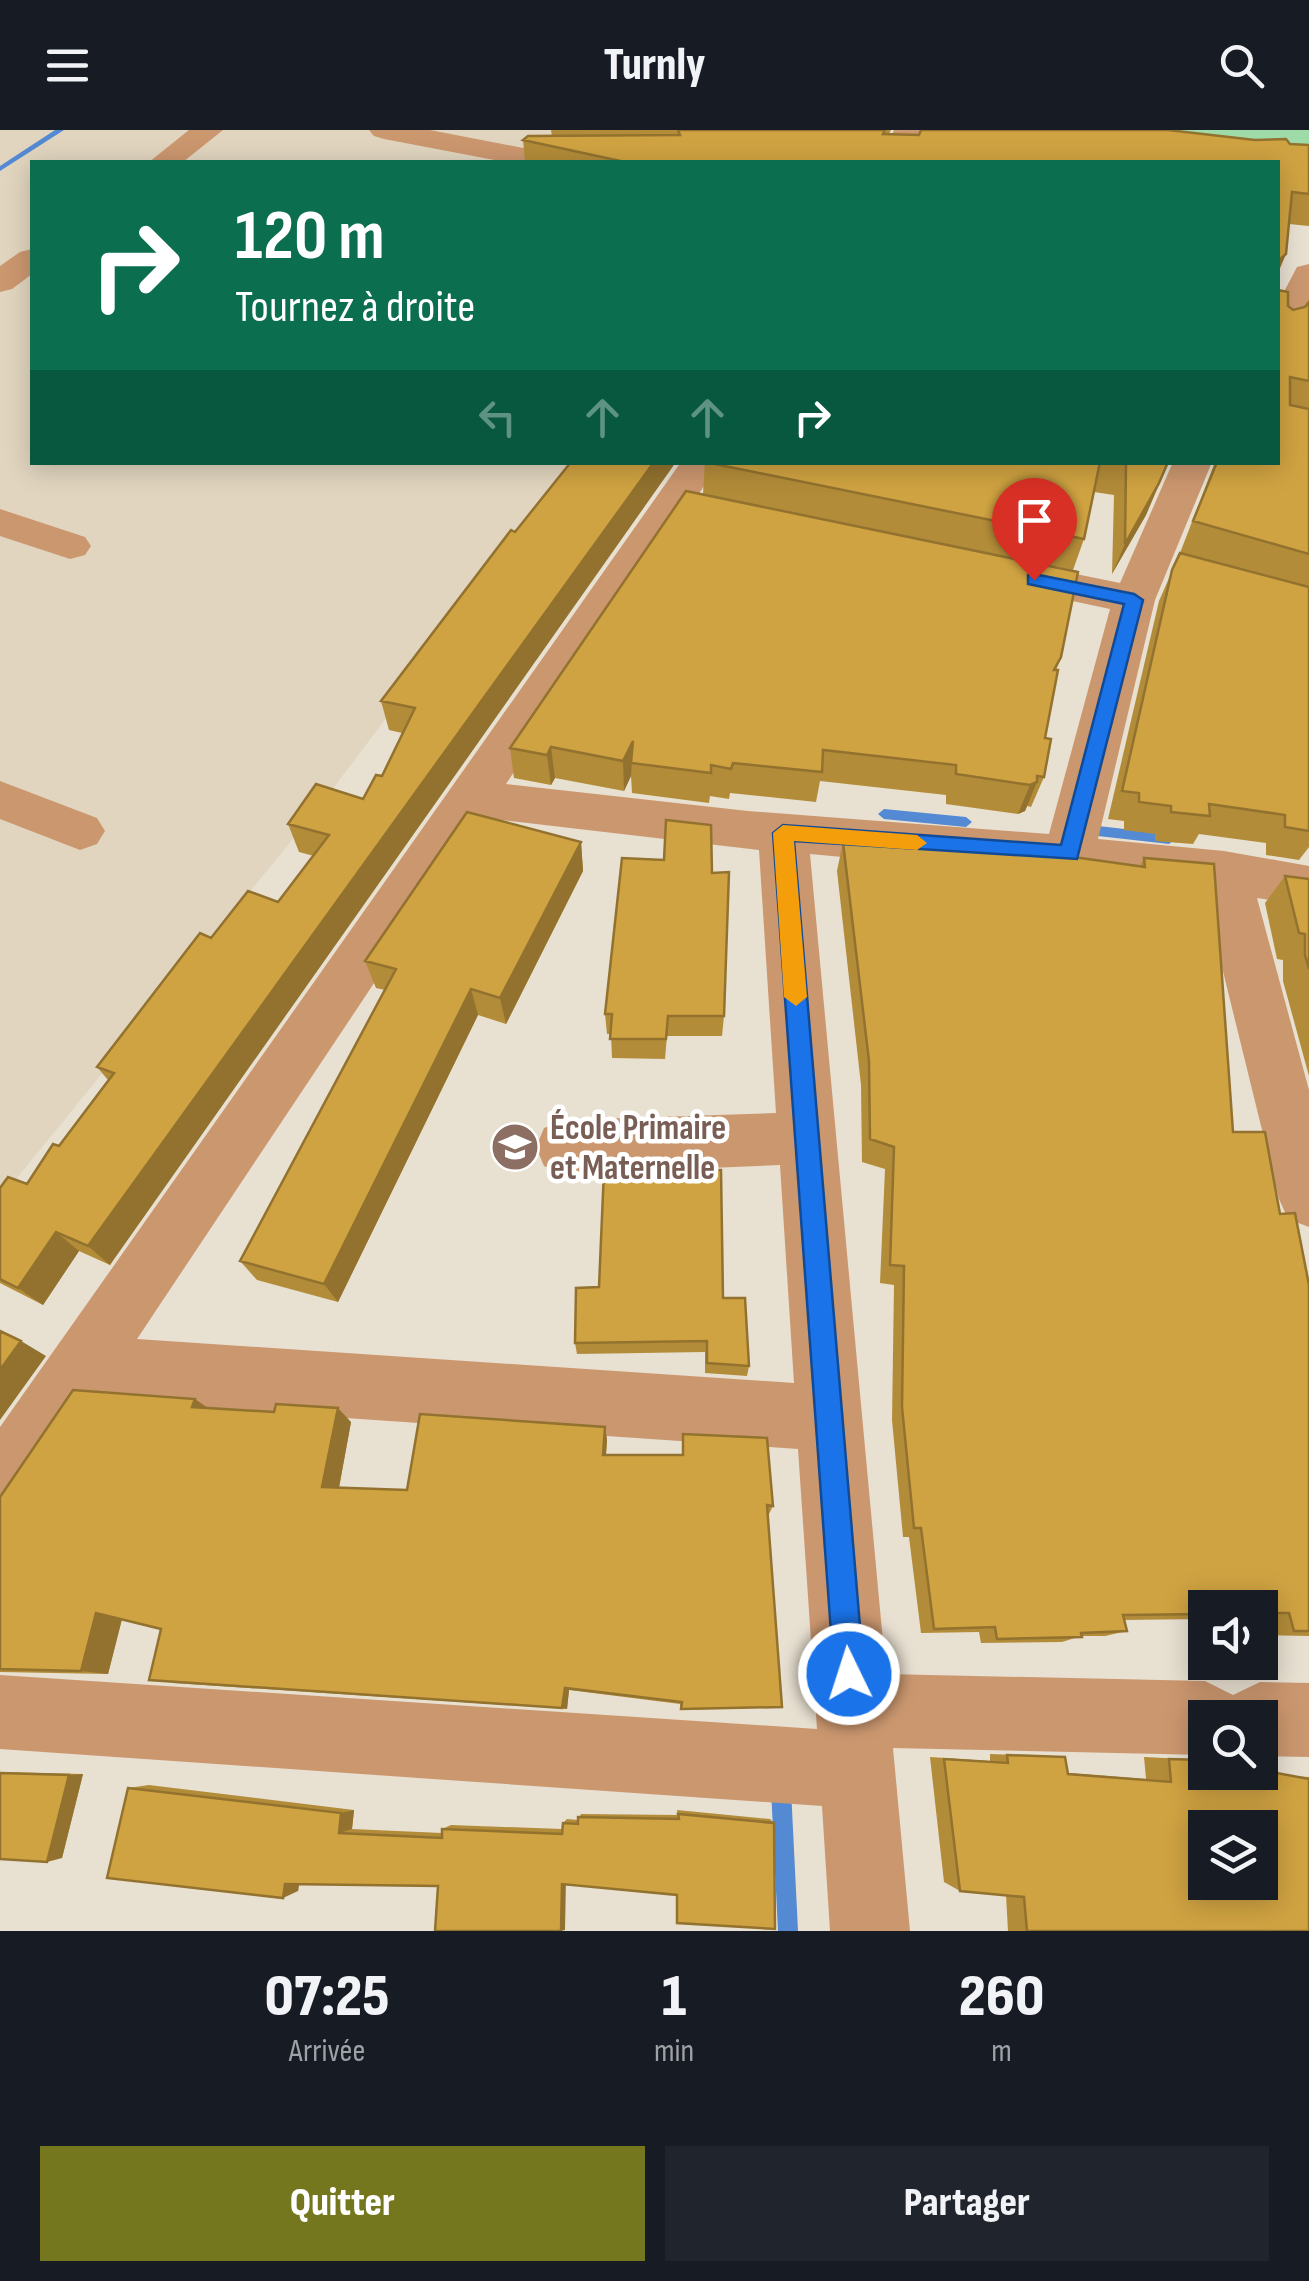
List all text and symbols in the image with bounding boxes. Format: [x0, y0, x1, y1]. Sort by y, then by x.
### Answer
icon: menu [40, 38, 95, 93]
text: Turnly [604, 38, 705, 93]
icon: search [1214, 38, 1269, 93]
text: 120 m [235, 195, 385, 279]
icon: right [70, 200, 200, 330]
text: Tournez à droite [235, 280, 475, 335]
icon: left [470, 390, 525, 445]
icon: ahead [575, 390, 630, 445]
icon: ahead [680, 390, 735, 445]
icon: right [785, 390, 840, 445]
pin [992, 478, 1077, 581]
icon: arrive [1007, 493, 1062, 548]
place label: École Primaire et Maternelle [550, 1107, 726, 1190]
school or university icon: École Primaire et Maternelle [489, 1121, 541, 1173]
map controls [1188, 1590, 1278, 1900]
button: sound [1188, 1590, 1278, 1680]
position arrow [797, 1622, 901, 1726]
button: search [1188, 1700, 1278, 1790]
button: layers [1188, 1810, 1278, 1900]
text: 07:25 [265, 1961, 389, 2033]
text: 1 [662, 1961, 686, 2033]
text: 260 [959, 1961, 1044, 2033]
text: Arrivée [289, 2032, 365, 2071]
text: min [654, 2032, 694, 2071]
text: m [991, 2032, 1012, 2071]
button: Quitter [40, 2146, 645, 2261]
button: Partager [665, 2146, 1269, 2261]

